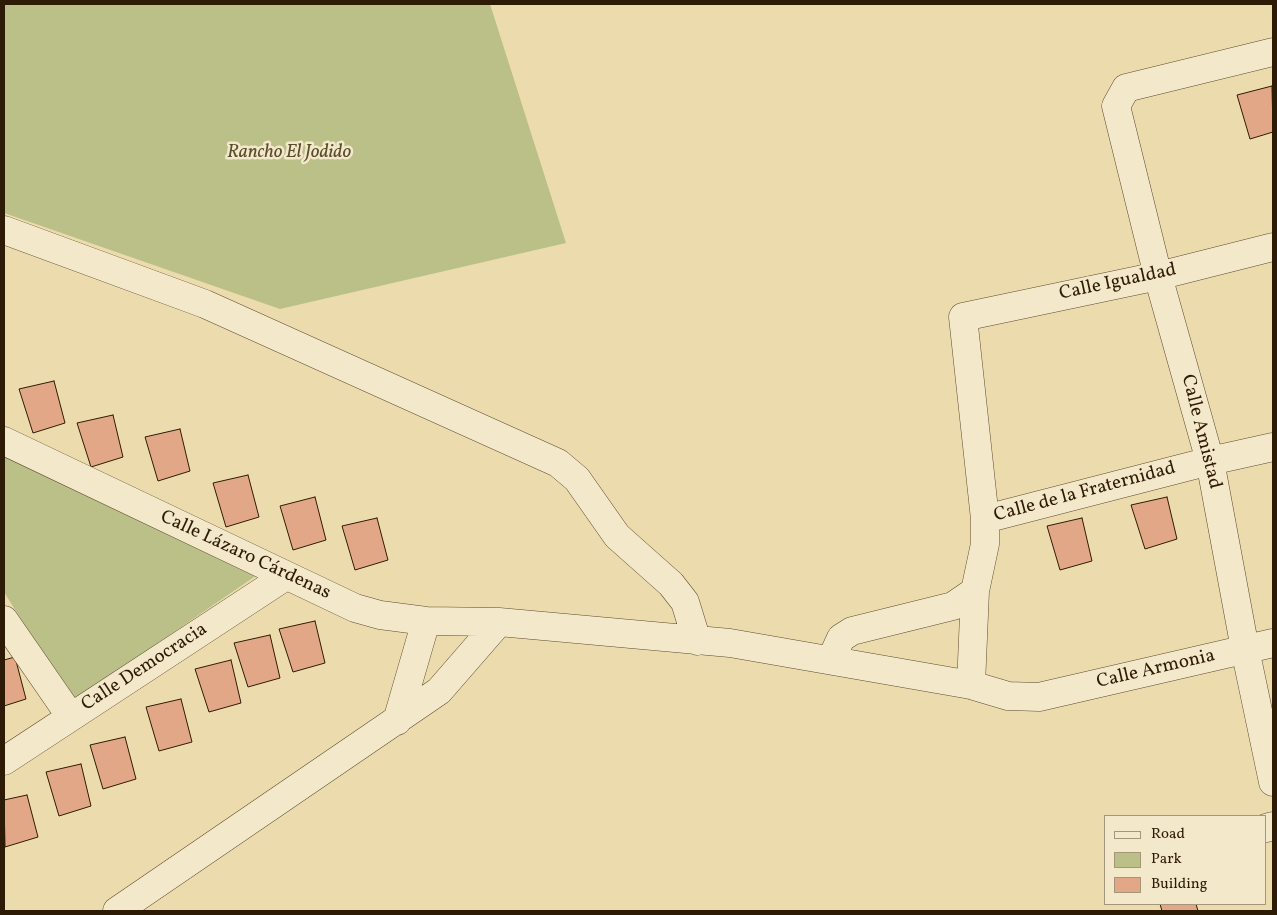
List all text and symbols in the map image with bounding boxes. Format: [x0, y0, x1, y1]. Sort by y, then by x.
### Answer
park label: Rancho El Jodido [227, 143, 351, 165]
street label: Calle Igualdad [1057, 259, 1179, 307]
street label: Calle Amistad [1175, 373, 1225, 491]
street label: Calle de la Fraternidad [992, 458, 1178, 528]
street label: Calle Lázaro Cárdenas [156, 506, 334, 606]
street label: Calle Democracia [78, 619, 212, 717]
street label: Calle Armonia [1095, 645, 1217, 695]
legend [1104, 815, 1267, 905]
text: Road [1151, 824, 1185, 845]
text: Park [1151, 849, 1182, 870]
text: Building [1151, 874, 1207, 895]

